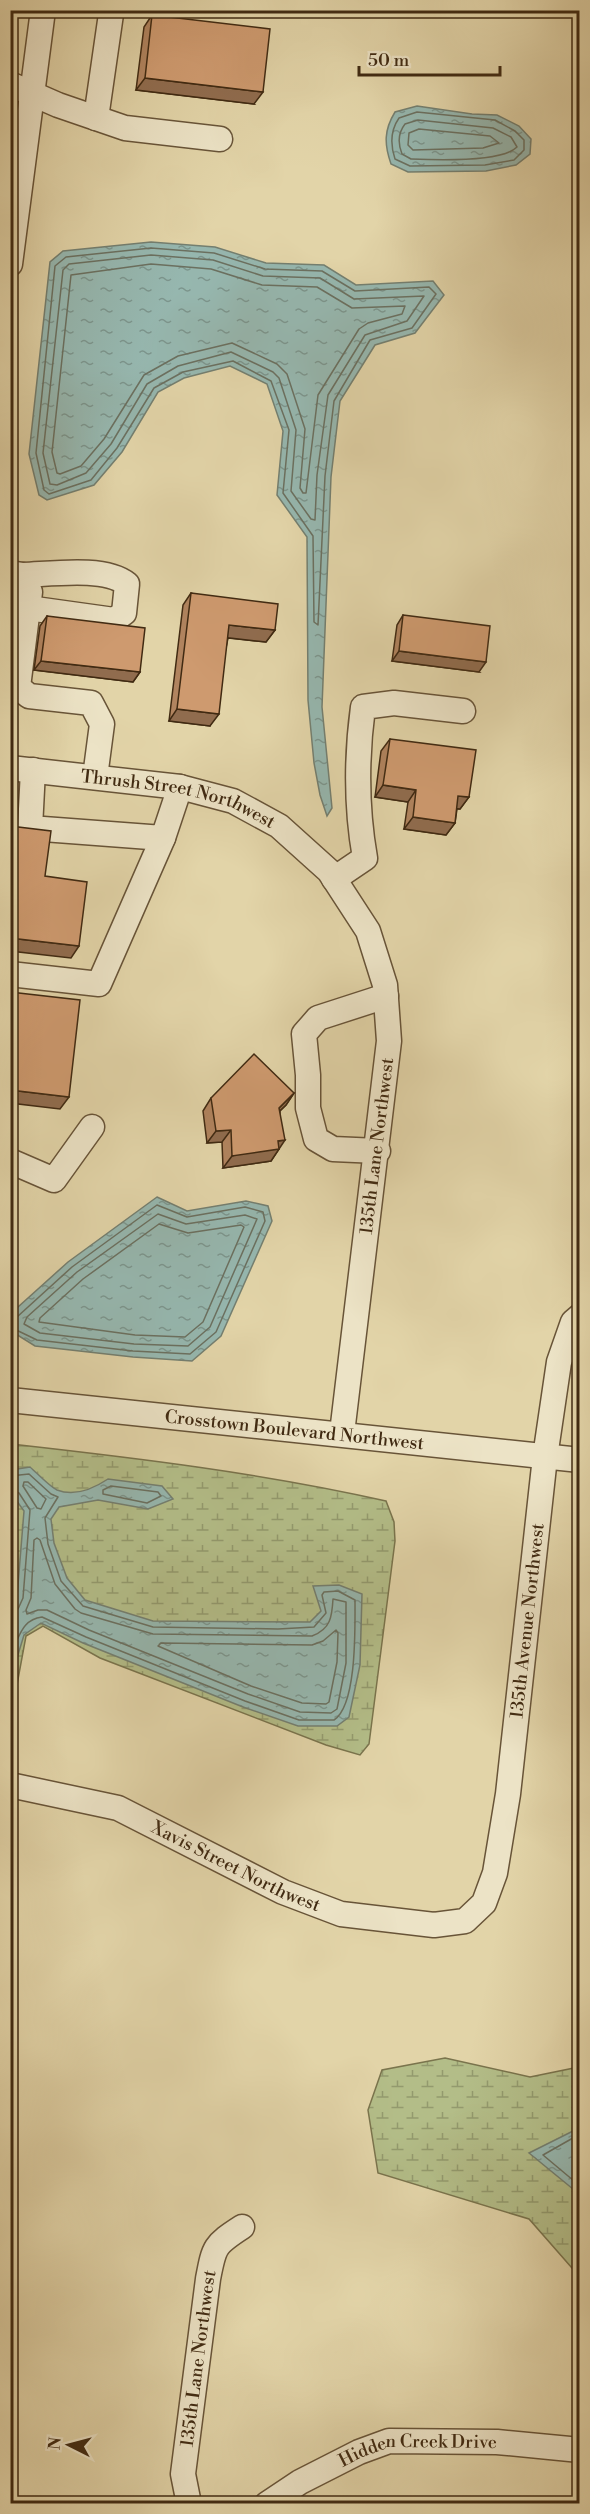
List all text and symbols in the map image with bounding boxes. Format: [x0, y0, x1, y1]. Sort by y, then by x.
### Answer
scale bar [359, 39, 500, 77]
text: 50 m [368, 49, 410, 72]
street label: Thrush Street Northwest [80, 764, 280, 834]
street label: 135th Lane Northwest [355, 1056, 399, 1236]
street label: Crosstown Boulevard Northwest [164, 1405, 426, 1455]
street label: 135th Avenue Northwest [505, 1521, 549, 1720]
street label: Xavis Street Northwest [147, 1815, 324, 1917]
street label: 135th Lane Northwest [175, 2267, 221, 2448]
north arrow [39, 2415, 99, 2475]
street label: Hidden Creek Drive [334, 2429, 497, 2472]
text: N [44, 2436, 66, 2451]

